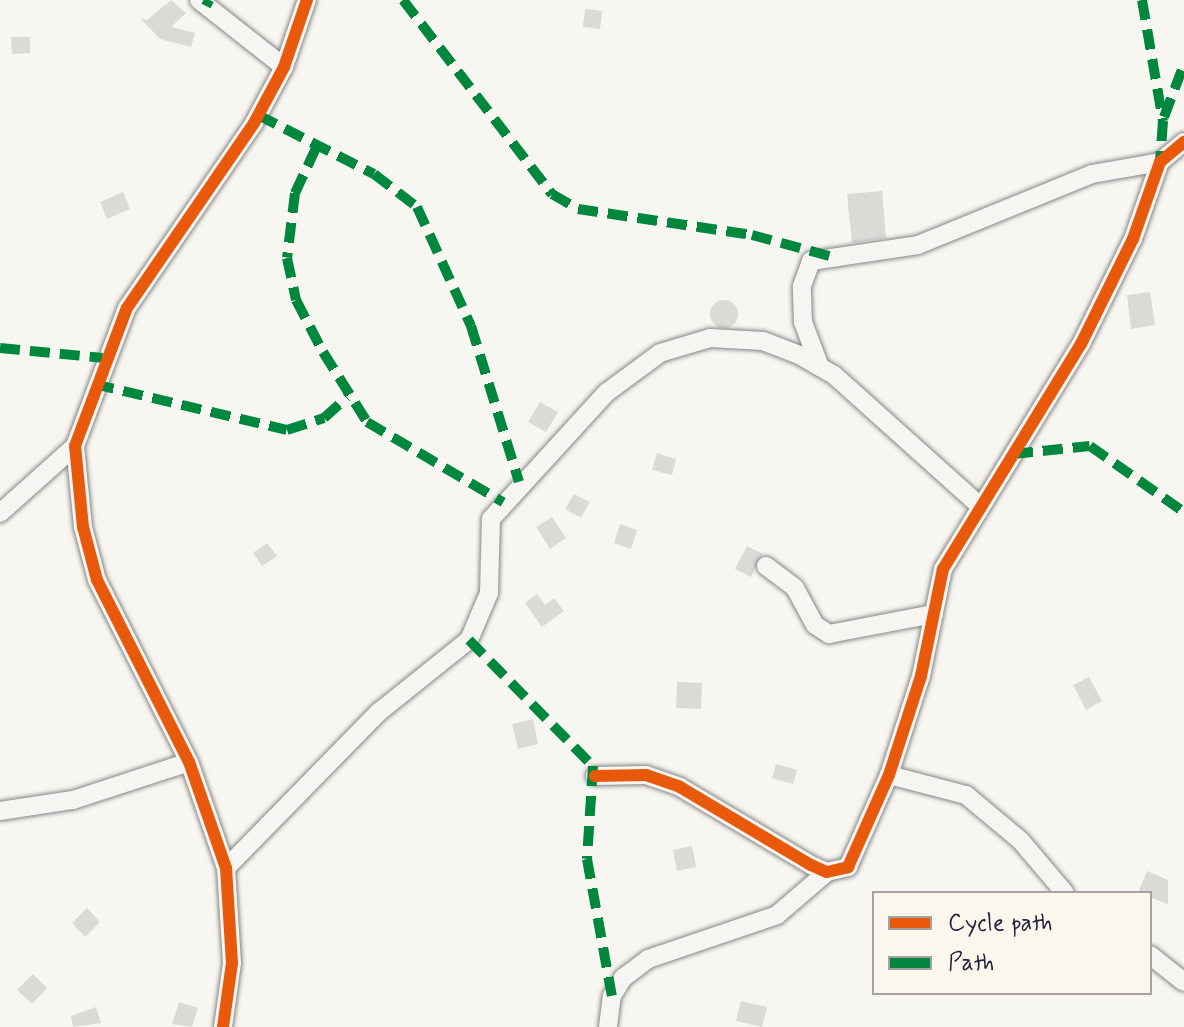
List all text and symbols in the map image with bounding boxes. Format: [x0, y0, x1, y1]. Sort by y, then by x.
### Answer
legend [872, 891, 1152, 995]
text: Cycle path [948, 908, 1053, 939]
text: Path [948, 948, 994, 979]

